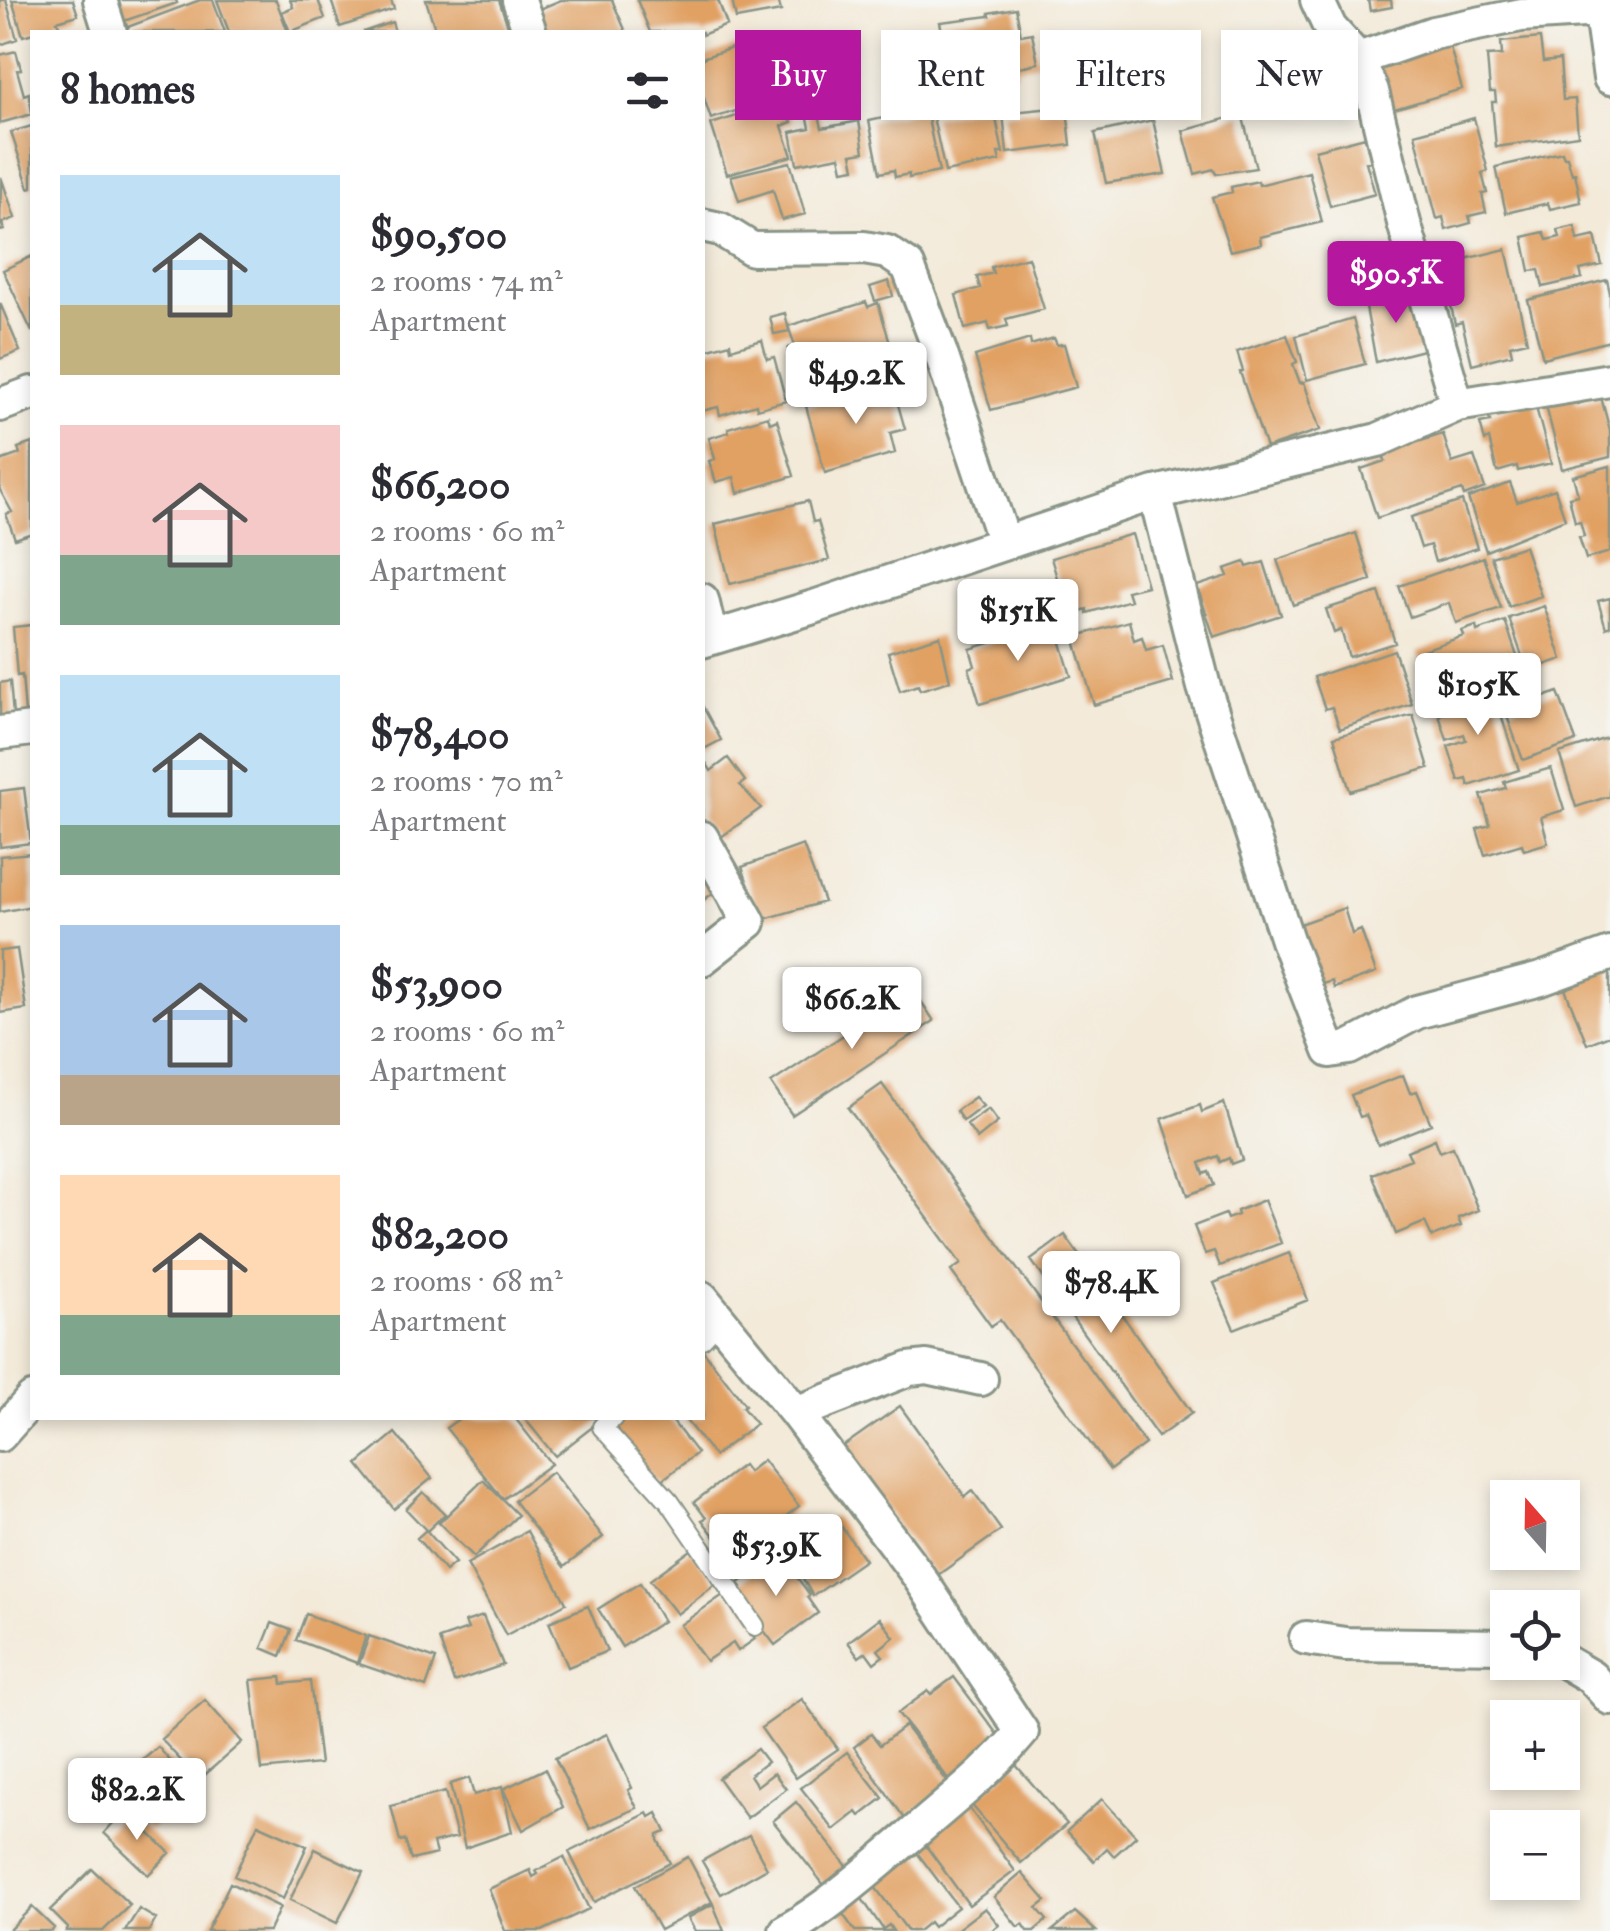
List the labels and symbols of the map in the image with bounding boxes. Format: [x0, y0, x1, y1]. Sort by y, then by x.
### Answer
pin: $90.5K [1315, 241, 1477, 326]
pin: $49.2K [775, 342, 937, 427]
pin: $151K [948, 579, 1088, 664]
pin: $105K [1408, 653, 1548, 738]
pin: $66.2K [771, 967, 933, 1052]
pin: $78.4K [1030, 1251, 1192, 1336]
north arrow [1490, 1480, 1580, 1570]
pin: $53.9K [695, 1514, 857, 1599]
pin: $82.2K [56, 1758, 218, 1843]

